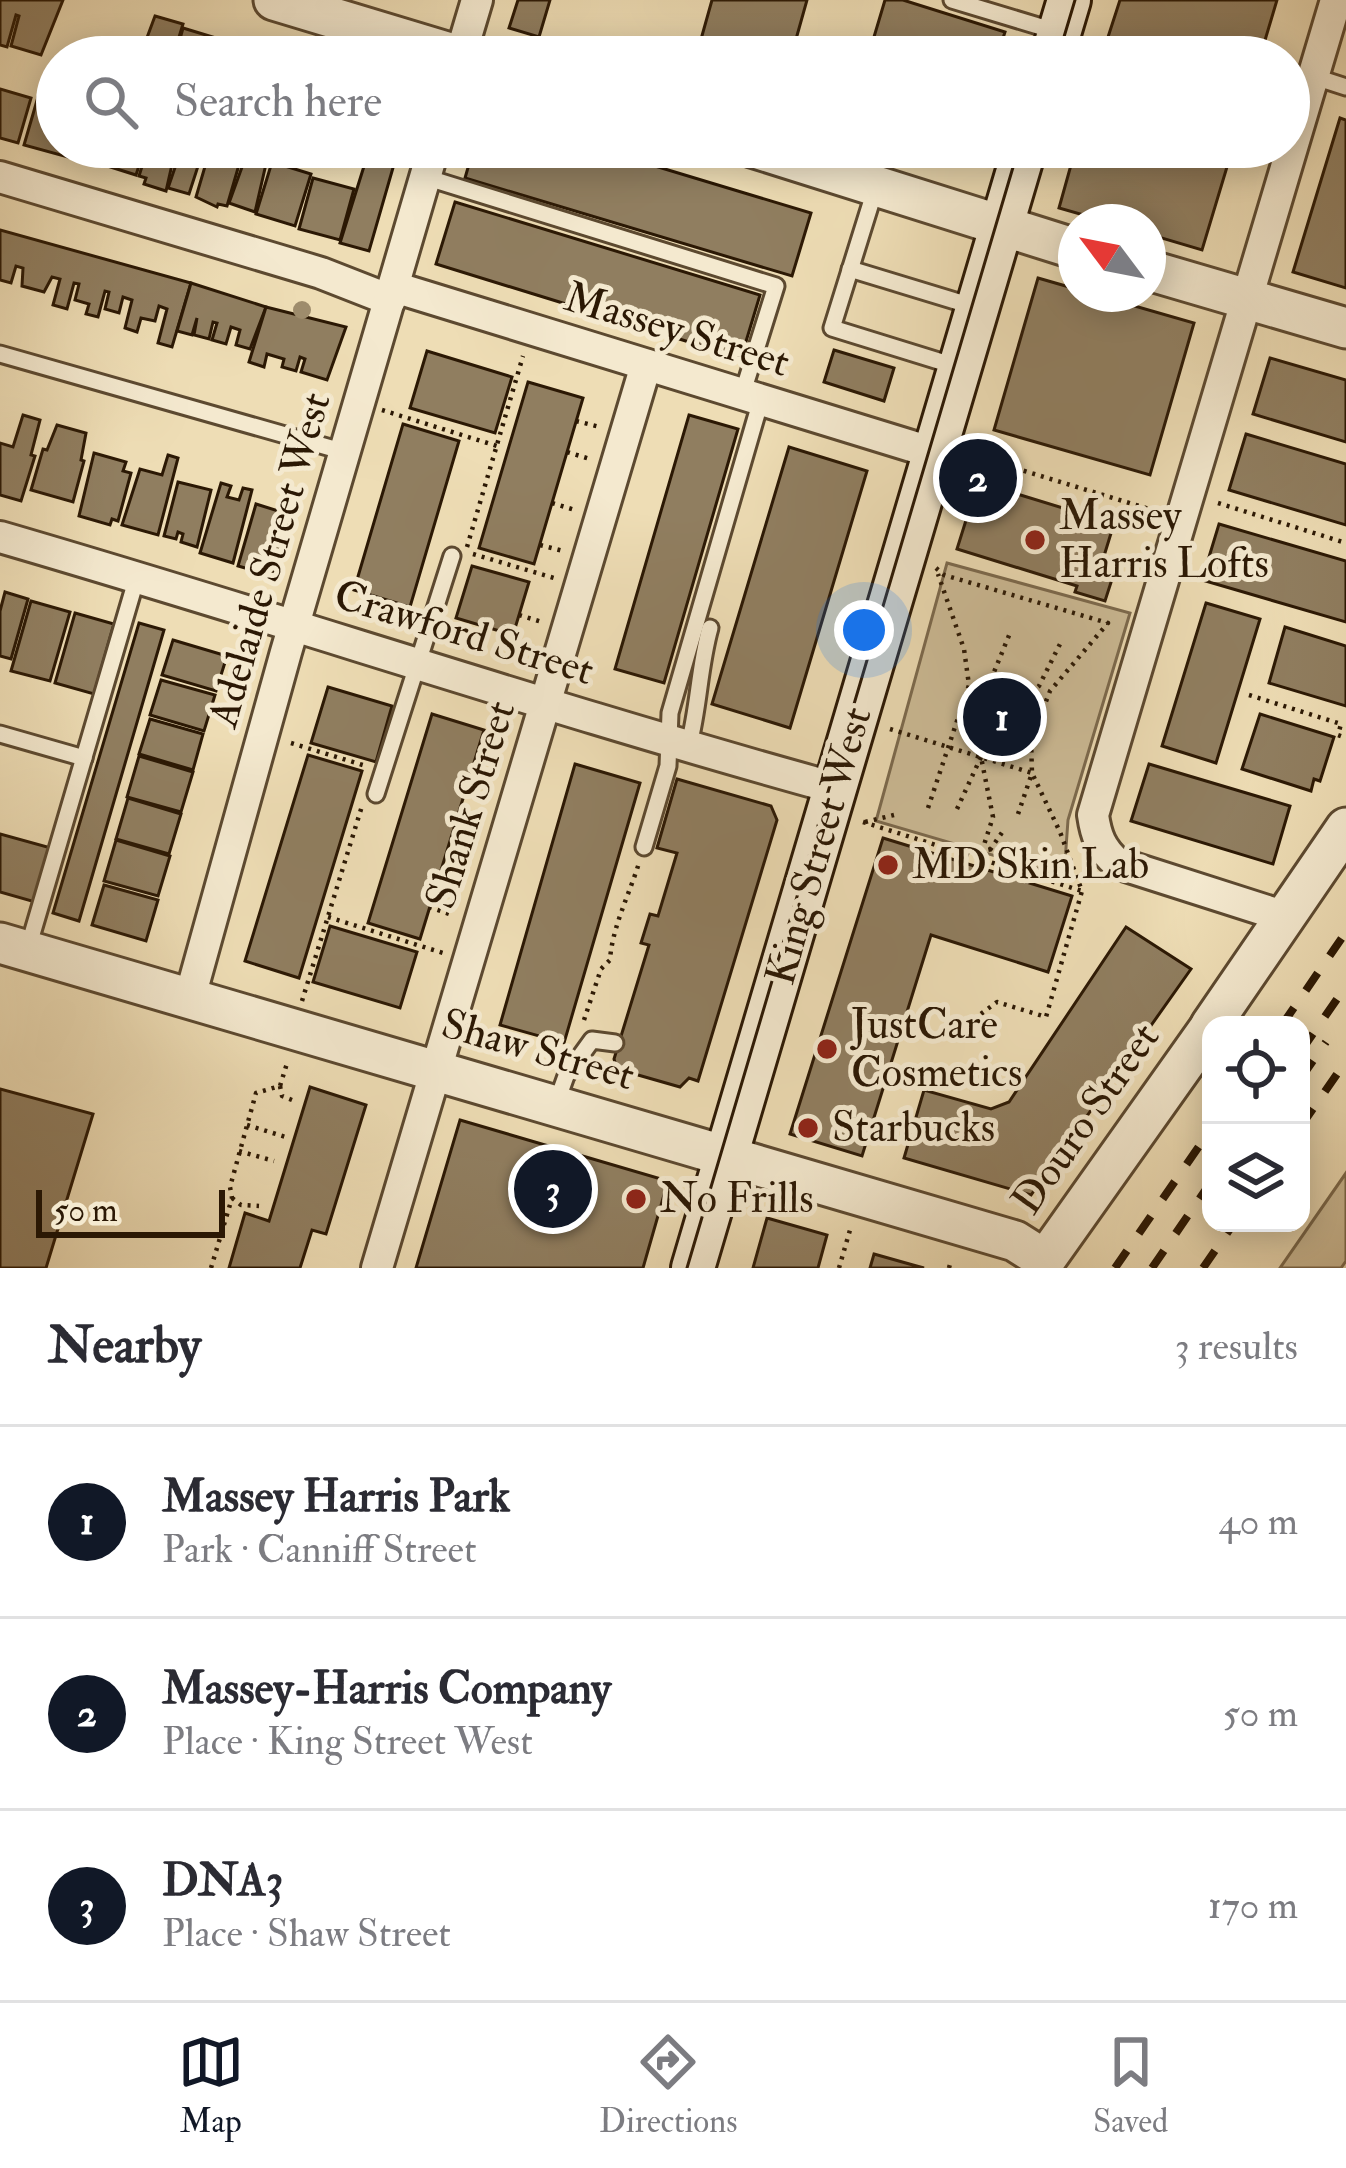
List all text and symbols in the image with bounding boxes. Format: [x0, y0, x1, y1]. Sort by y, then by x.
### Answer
search box [36, 36, 1310, 168]
icon: search [78, 69, 144, 135]
text: Search here [174, 74, 382, 130]
north arrow [1058, 204, 1166, 312]
street label: Massey Street [558, 271, 796, 389]
street label: Adelaide Street West [197, 387, 343, 734]
pin: 2 [939, 433, 1017, 523]
place label: Massey Harris Lofts [1059, 490, 1269, 590]
marker: Massey Harris Lofts [1022, 527, 1048, 553]
street label: Crawford Street [328, 569, 600, 697]
your location [834, 600, 894, 660]
pin: 1 [963, 672, 1041, 762]
street label: Shank Street [415, 695, 527, 915]
street label: King Street West [755, 701, 883, 991]
place label: MD Skin Lab [912, 839, 1149, 891]
marker: MD Skin Lab [875, 852, 901, 878]
street label: Shaw Street [436, 998, 640, 1102]
place label: JustCare Cosmetics [850, 999, 1022, 1099]
street label: Douro Street [1001, 1013, 1171, 1225]
map controls [1202, 1016, 1310, 1232]
button: locate [1202, 1016, 1310, 1124]
marker: JustCare Cosmetics [814, 1036, 840, 1062]
place label: Starbucks [832, 1102, 995, 1154]
marker: Starbucks [795, 1115, 821, 1141]
button: layers [1202, 1124, 1310, 1232]
pin: 3 [514, 1144, 592, 1234]
place label: No Frills [660, 1173, 814, 1225]
scale bar [36, 1184, 225, 1237]
marker: No Frills [623, 1186, 649, 1212]
text: 50 m [54, 1190, 118, 1231]
text: Nearby [48, 1314, 201, 1378]
text: 3 results [1175, 1322, 1298, 1371]
text: Massey Harris Park [162, 1469, 510, 1525]
text: 1 [80, 1497, 94, 1546]
text: 40 m [1219, 1497, 1298, 1546]
text: Park · Canniff Street [162, 1525, 477, 1574]
text: Massey-Harris Company [162, 1661, 611, 1717]
text: 2 [77, 1689, 97, 1738]
text: 50 m [1223, 1689, 1298, 1738]
text: Place · King Street West [162, 1717, 533, 1766]
text: DNA3 [162, 1853, 283, 1909]
text: 3 [80, 1881, 94, 1930]
text: 170 m [1208, 1881, 1298, 1930]
text: Place · Shaw Street [162, 1909, 451, 1958]
tab: Map [178, 2029, 244, 2142]
tab: Directions [599, 2029, 738, 2142]
tab: Saved [1093, 2029, 1168, 2142]

